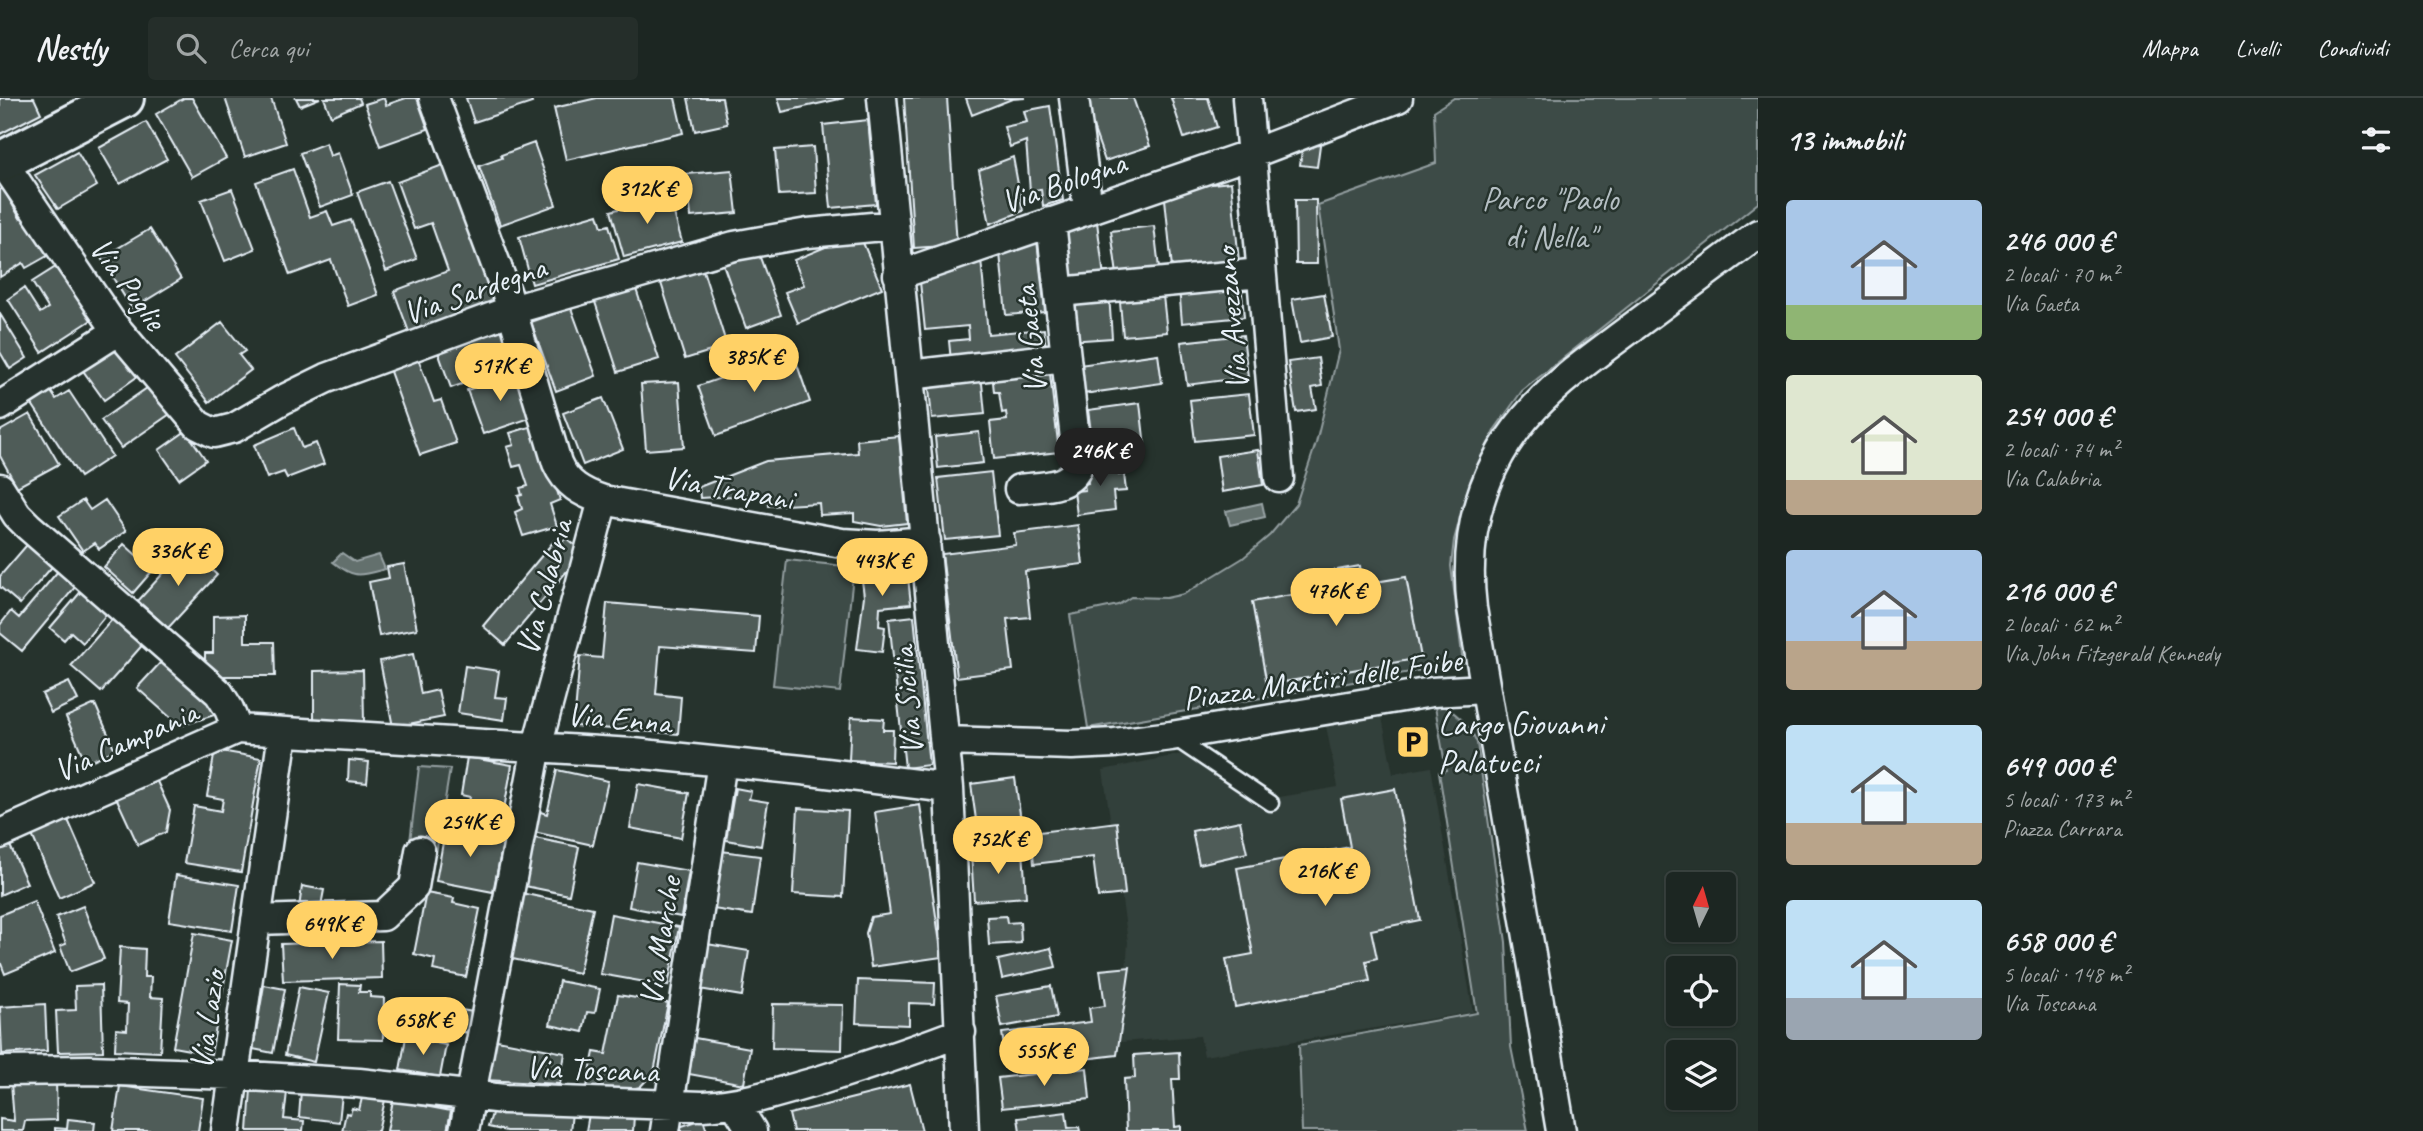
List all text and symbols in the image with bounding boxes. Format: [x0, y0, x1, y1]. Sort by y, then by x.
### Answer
search box [148, 17, 638, 80]
text: Nestly [35, 27, 106, 69]
icon: search [172, 29, 210, 67]
text: Cerca qui [228, 32, 309, 65]
text: Mappa [2142, 33, 2198, 63]
text: Livelli [2236, 33, 2279, 63]
text: Condividi [2317, 33, 2388, 63]
text: 13 immobili [1786, 121, 1903, 159]
icon: filters [2357, 121, 2395, 159]
street label: Via Bologna [995, 140, 1133, 223]
pin: 312K € [590, 166, 704, 226]
text: 312K € [618, 174, 676, 203]
park label: Parco "Paolo di Nella" [1482, 178, 1620, 258]
text: 246 000 € [2003, 222, 2113, 260]
icon: home [1842, 228, 1926, 312]
street label: Via Puglie [80, 229, 177, 340]
street label: Via Avezzano [1204, 242, 1258, 392]
street label: Via Sardegna [397, 245, 553, 334]
text: 2 locali · 70 m² [2003, 260, 2118, 289]
street label: Via Gaeta [1003, 282, 1057, 396]
text: Via Gaeta [2003, 289, 2079, 318]
pin: 385K € [697, 334, 811, 394]
text: 385K € [725, 342, 783, 371]
pin: 517K € [443, 344, 557, 403]
text: 517K € [471, 351, 529, 380]
text: 254 000 € [2003, 397, 2112, 435]
icon: home [1842, 403, 1926, 487]
pin: 246K € [1043, 428, 1157, 488]
text: 2 locali · 74 m² [2003, 435, 2118, 464]
text: 246K € [1070, 436, 1130, 465]
street label: Via Trapani [661, 456, 800, 521]
text: Via Calabria [2003, 464, 2100, 493]
street label: Via Calabria [506, 512, 583, 660]
pin: 336K € [121, 528, 235, 588]
text: 336K € [148, 536, 208, 565]
pin: 443K € [825, 538, 939, 598]
text: 443K € [853, 546, 911, 575]
pin: 476K € [1279, 568, 1393, 628]
text: 216 000 € [2003, 572, 2113, 610]
text: 476K € [1306, 576, 1366, 605]
icon: home [1842, 578, 1926, 662]
text: 2 locali · 62 m² [2003, 610, 2118, 639]
street label: Piazza Martiri delle Foibe [1180, 638, 1467, 719]
text: Via John Fitzgerald Kennedy [2003, 639, 2220, 668]
street label: Via Sicilia [881, 642, 933, 757]
street label: Via Campania [47, 690, 206, 791]
street label: Via Enna [565, 693, 675, 744]
place label: Largo Giovanni Palatucci [1438, 703, 1608, 783]
parking icon: Largo Giovanni Palatucci [1394, 723, 1432, 761]
text: 649 000 € [2003, 747, 2112, 785]
icon: home [1842, 753, 1926, 837]
text: 5 locali · 173 m² [2003, 785, 2129, 814]
pin: 254K € [413, 800, 527, 859]
text: 254K € [441, 807, 499, 836]
text: Piazza Carrara [2003, 814, 2121, 843]
pin: 752K € [941, 816, 1055, 876]
text: 752K € [969, 824, 1027, 853]
pin: 216K € [1268, 848, 1382, 908]
text: 216K € [1295, 856, 1355, 885]
street label: Via Marche [629, 871, 691, 1009]
north arrow [1666, 872, 1736, 942]
map controls [1666, 872, 1736, 1110]
pin: 649K € [275, 902, 389, 961]
text: 649K € [303, 909, 361, 938]
text: 658 000 € [2003, 922, 2112, 960]
icon: home [1842, 928, 1926, 1012]
button: locate [1666, 956, 1736, 1026]
text: 5 locali · 148 m² [2003, 960, 2129, 989]
street label: Via Lazio [179, 965, 235, 1072]
text: Via Toscana [2003, 989, 2095, 1018]
pin: 658K € [366, 998, 480, 1057]
text: 658K € [394, 1005, 452, 1034]
pin: 555K € [987, 1028, 1101, 1088]
text: 555K € [1015, 1036, 1073, 1065]
button: layers [1666, 1040, 1736, 1110]
street label: Via Toscana [525, 1046, 661, 1092]

